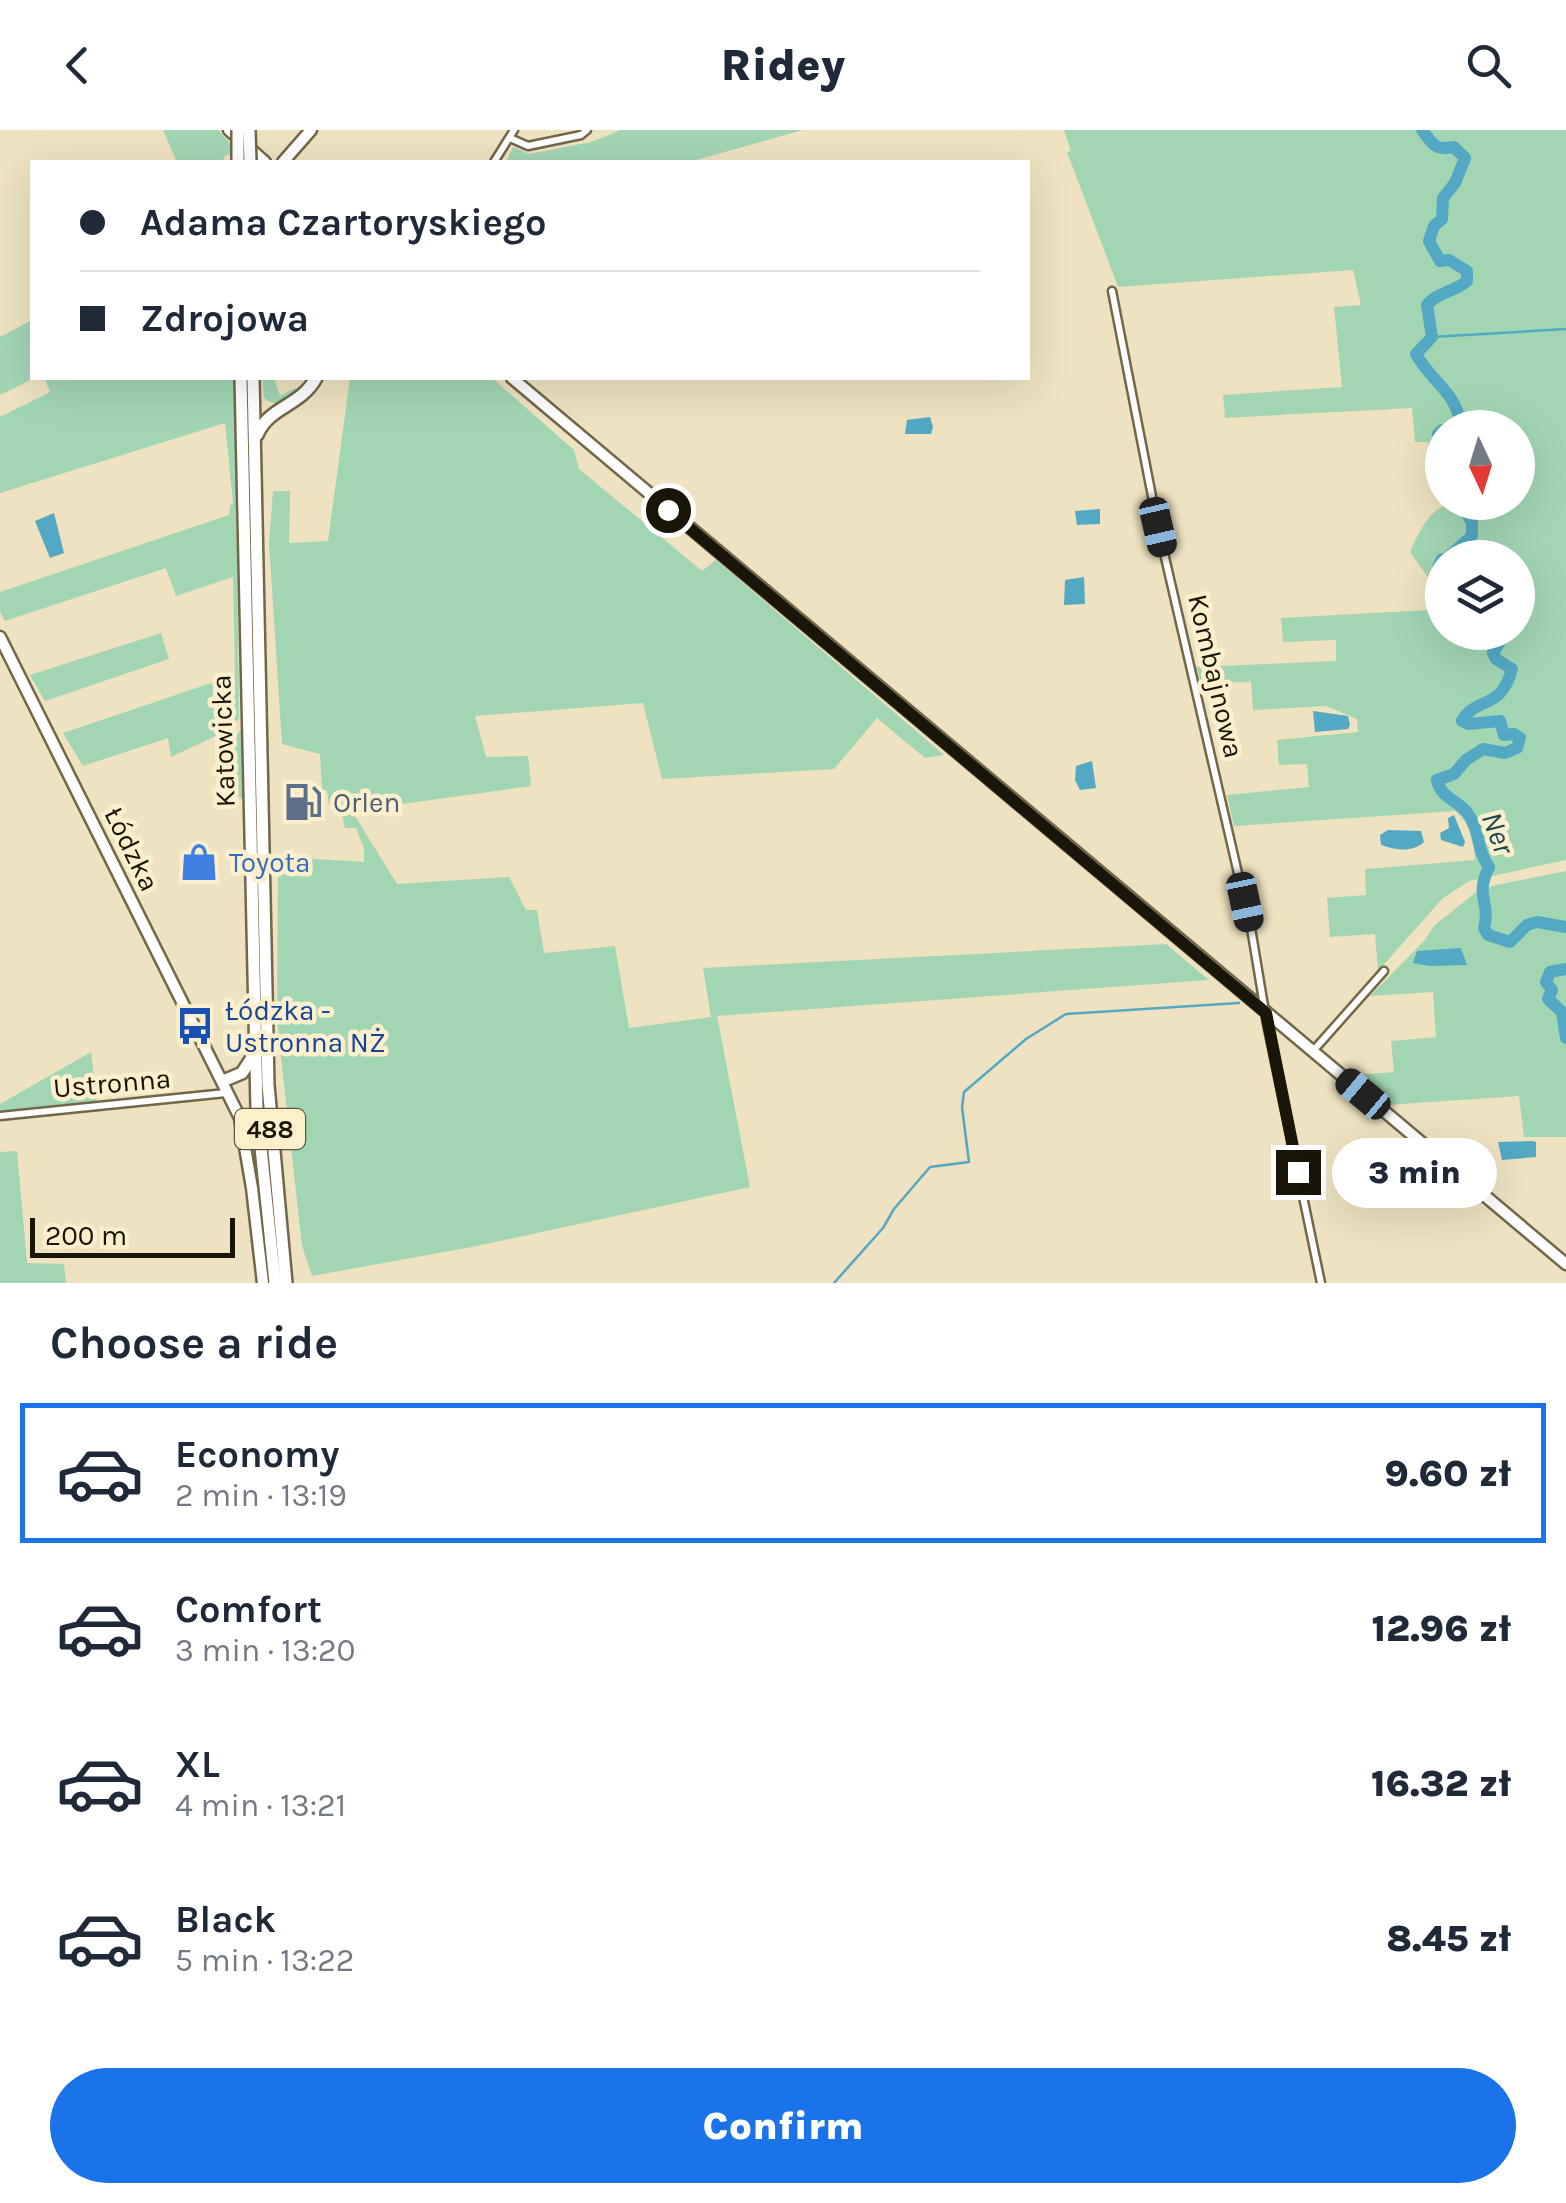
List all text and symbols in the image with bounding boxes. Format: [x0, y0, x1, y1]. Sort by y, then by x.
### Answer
icon: back [50, 38, 105, 93]
icon: search [1461, 38, 1516, 93]
text: Ridey [721, 39, 845, 91]
text: Adama Czartoryskiego [140, 200, 547, 245]
text: Zdrojowa [140, 296, 309, 341]
north arrow [1425, 410, 1535, 520]
map controls [1425, 410, 1535, 650]
route start [646, 488, 691, 533]
car [1137, 494, 1179, 560]
button: layers [1425, 540, 1535, 650]
street label: Kombajnowa [1181, 591, 1251, 761]
street label: Katowicka [204, 674, 242, 808]
fuel station icon: Orlen [282, 781, 324, 823]
place label: Orlen [333, 786, 400, 819]
street label: Łódzka [98, 802, 166, 896]
water label: Ner [1474, 807, 1523, 861]
shop icon: Toyota [178, 841, 220, 883]
place label: Toyota [229, 846, 310, 879]
car [1224, 870, 1266, 934]
place label: Łódzka - Ustronna NŻ [225, 994, 386, 1059]
bus stop icon: Łódzka - Ustronna NŻ [174, 1005, 216, 1047]
street label: Ustronna [52, 1061, 172, 1105]
car [1330, 1063, 1396, 1125]
road number: 488 [235, 1109, 305, 1149]
callout: 3 min [1333, 1137, 1498, 1207]
route end [1276, 1150, 1321, 1195]
text: 3 min [1368, 1154, 1461, 1191]
scale bar [30, 1213, 235, 1258]
text: 200 m [45, 1219, 127, 1252]
text: Choose a ride [50, 1317, 338, 1369]
icon: car [55, 1428, 145, 1518]
text: Economy [175, 1432, 339, 1477]
text: 9.60 zł [1385, 1451, 1511, 1496]
text: 2 min · 13:19 [175, 1477, 347, 1514]
icon: car [55, 1583, 145, 1673]
text: Comfort [175, 1587, 322, 1632]
text: 12.96 zł [1372, 1606, 1511, 1651]
text: 3 min · 13:20 [175, 1632, 356, 1669]
icon: car [55, 1738, 145, 1828]
text: XL [175, 1742, 220, 1787]
text: 16.32 zł [1371, 1761, 1511, 1806]
text: 4 min · 13:21 [175, 1787, 346, 1824]
icon: car [55, 1893, 145, 1983]
text: Black [175, 1897, 276, 1942]
text: 8.45 zł [1386, 1916, 1511, 1961]
text: 5 min · 13:22 [175, 1942, 354, 1979]
button: Confirm [50, 2068, 1516, 2183]

